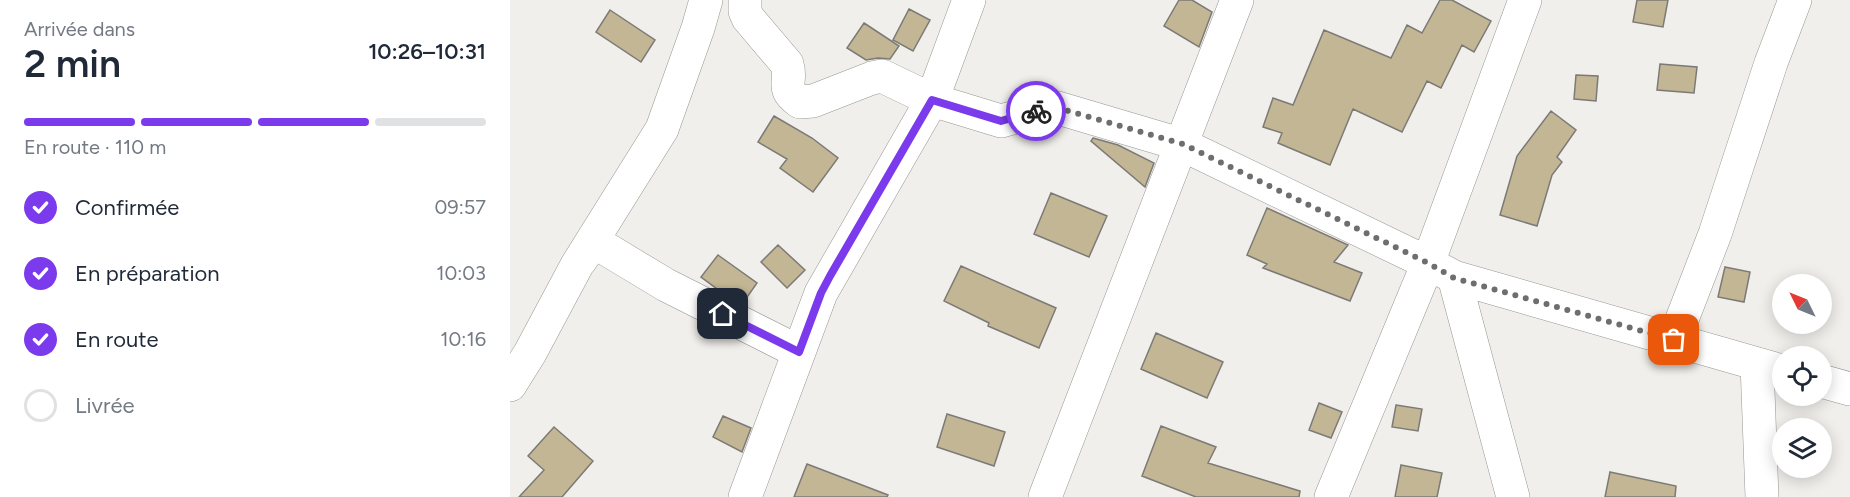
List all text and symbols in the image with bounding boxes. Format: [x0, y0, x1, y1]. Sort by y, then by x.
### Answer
text: Arrivée dans [24, 17, 135, 41]
text: 10:26–10:31 [368, 38, 486, 65]
text: 2 min [24, 40, 121, 87]
courier [1006, 81, 1066, 141]
icon: bike [1020, 95, 1053, 128]
text: En route · 110 m [24, 135, 166, 159]
icon: check [24, 191, 57, 224]
text: Confirmée [75, 194, 179, 221]
text: 09:57 [435, 195, 486, 219]
icon: check [24, 257, 57, 290]
text: En préparation [75, 260, 220, 287]
text: 10:03 [436, 261, 486, 285]
north arrow [1772, 274, 1832, 334]
map controls [1772, 274, 1832, 478]
pin [697, 288, 748, 339]
icon: home [706, 297, 739, 330]
pin [1648, 314, 1699, 365]
icon: check [24, 323, 57, 356]
icon: bag [1657, 323, 1690, 356]
text: En route [75, 326, 158, 353]
text: 10:16 [440, 327, 486, 351]
button: locate [1772, 346, 1832, 406]
text: Livrée [75, 392, 134, 419]
button: layers [1772, 418, 1832, 478]

